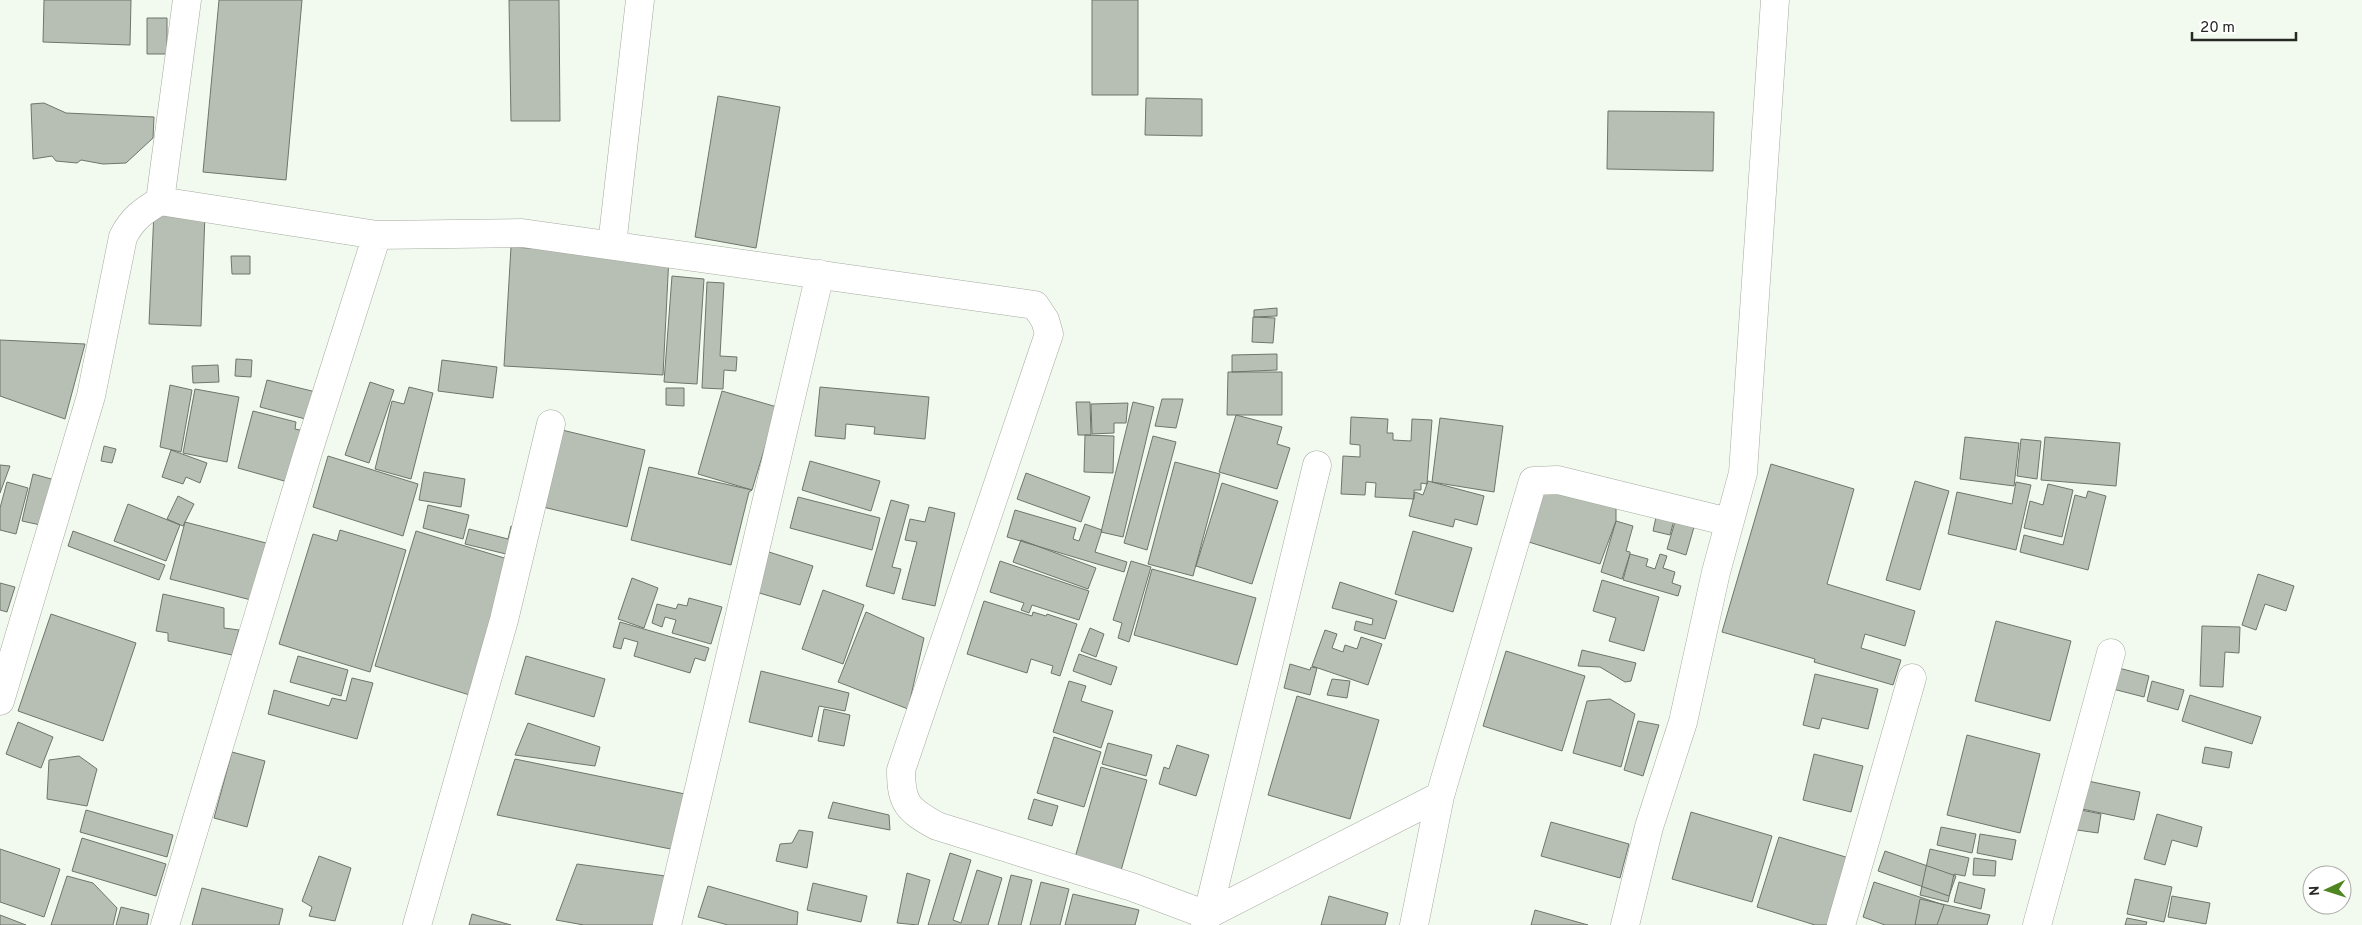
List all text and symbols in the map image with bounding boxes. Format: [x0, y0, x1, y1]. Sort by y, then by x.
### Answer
scale bar [2192, 10, 2296, 42]
text: 20 m [2200, 19, 2235, 38]
north arrow [2302, 865, 2352, 915]
text: N [2307, 885, 2324, 896]

